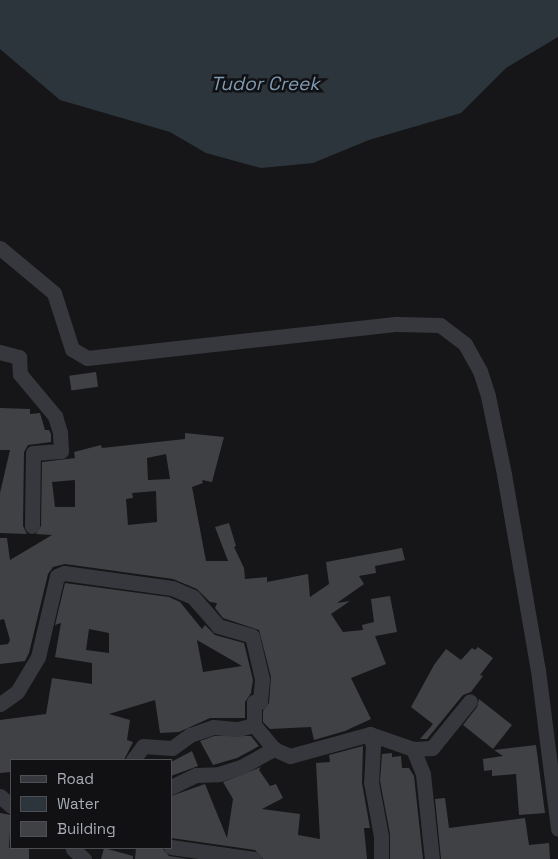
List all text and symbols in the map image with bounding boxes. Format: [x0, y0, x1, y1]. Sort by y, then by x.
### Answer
water label: Tudor Creek [210, 73, 320, 95]
legend [10, 759, 172, 849]
text: Road [57, 769, 94, 788]
text: Water [57, 794, 99, 813]
text: Building [57, 819, 116, 838]

